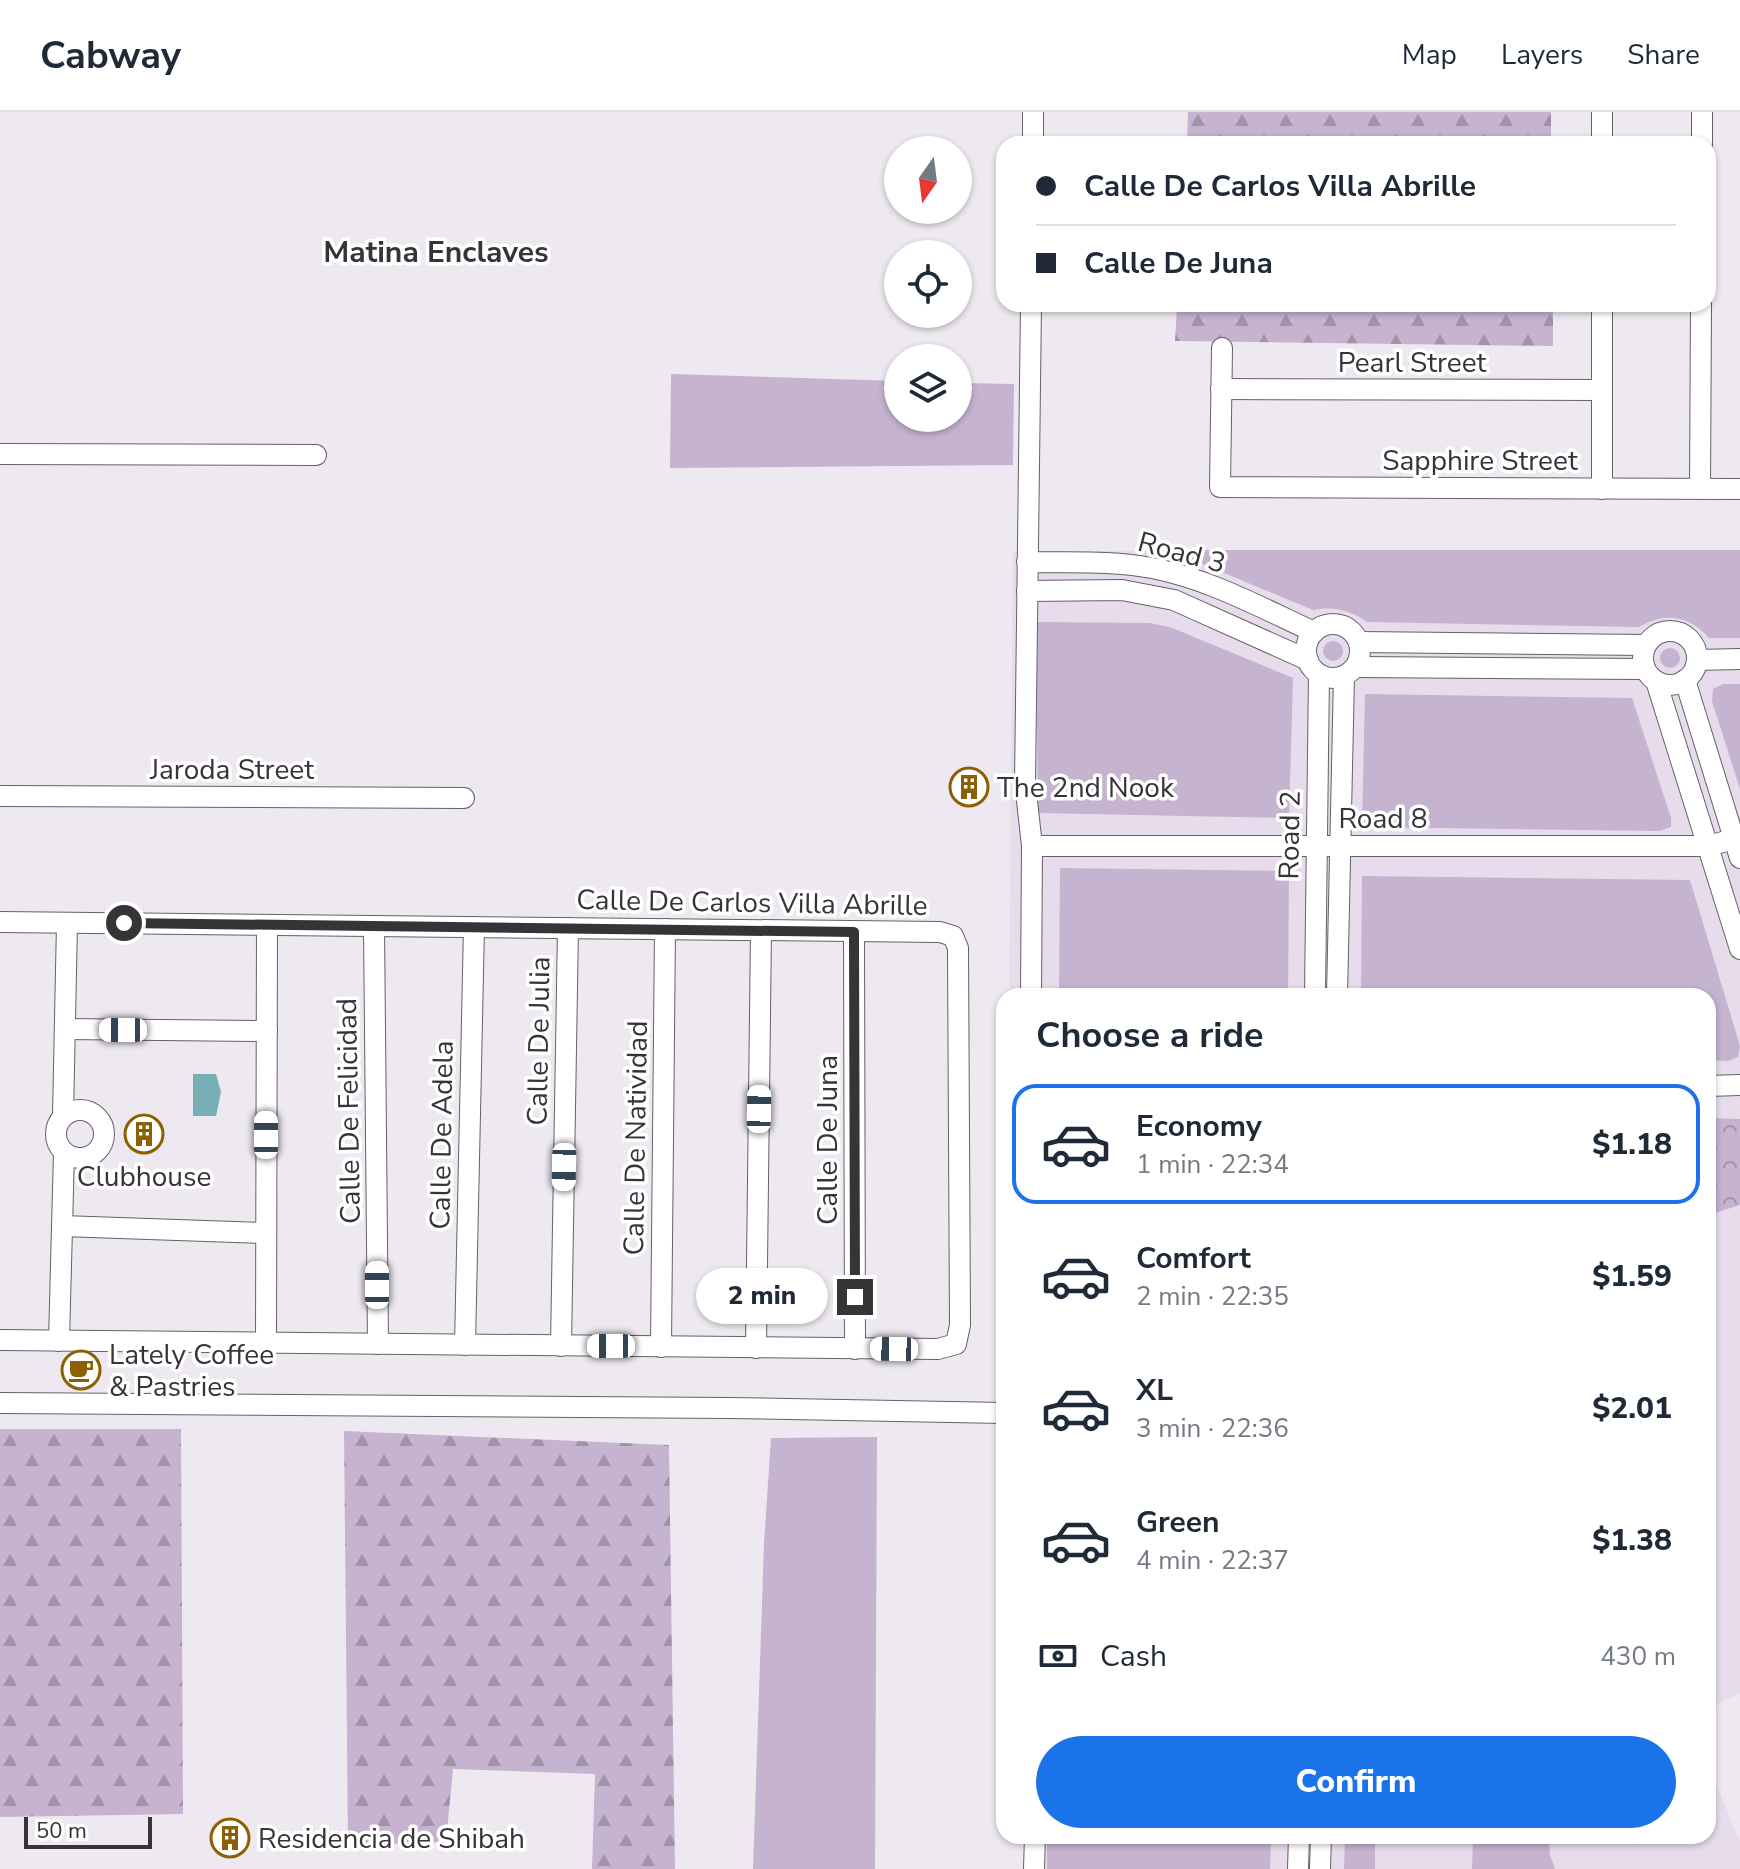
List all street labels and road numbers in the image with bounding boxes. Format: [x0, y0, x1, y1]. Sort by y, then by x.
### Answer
street label: Pearl Street [1338, 344, 1487, 382]
street label: Sapphire Street [1382, 442, 1578, 480]
street label: Road 3 [1134, 523, 1230, 583]
street label: Jaroda Street [149, 751, 314, 789]
street label: Road 2 [1270, 790, 1310, 880]
street label: Road 8 [1338, 800, 1428, 838]
street label: Calle De Carlos Villa Abrille [576, 881, 928, 925]
street label: Calle De Julia [519, 956, 559, 1126]
street label: Calle De Felicidad [328, 998, 370, 1224]
street label: Calle De Natividad [615, 1020, 657, 1256]
street label: Calle De Adela [421, 1040, 463, 1230]
street label: Calle De Juna [809, 1055, 847, 1225]

